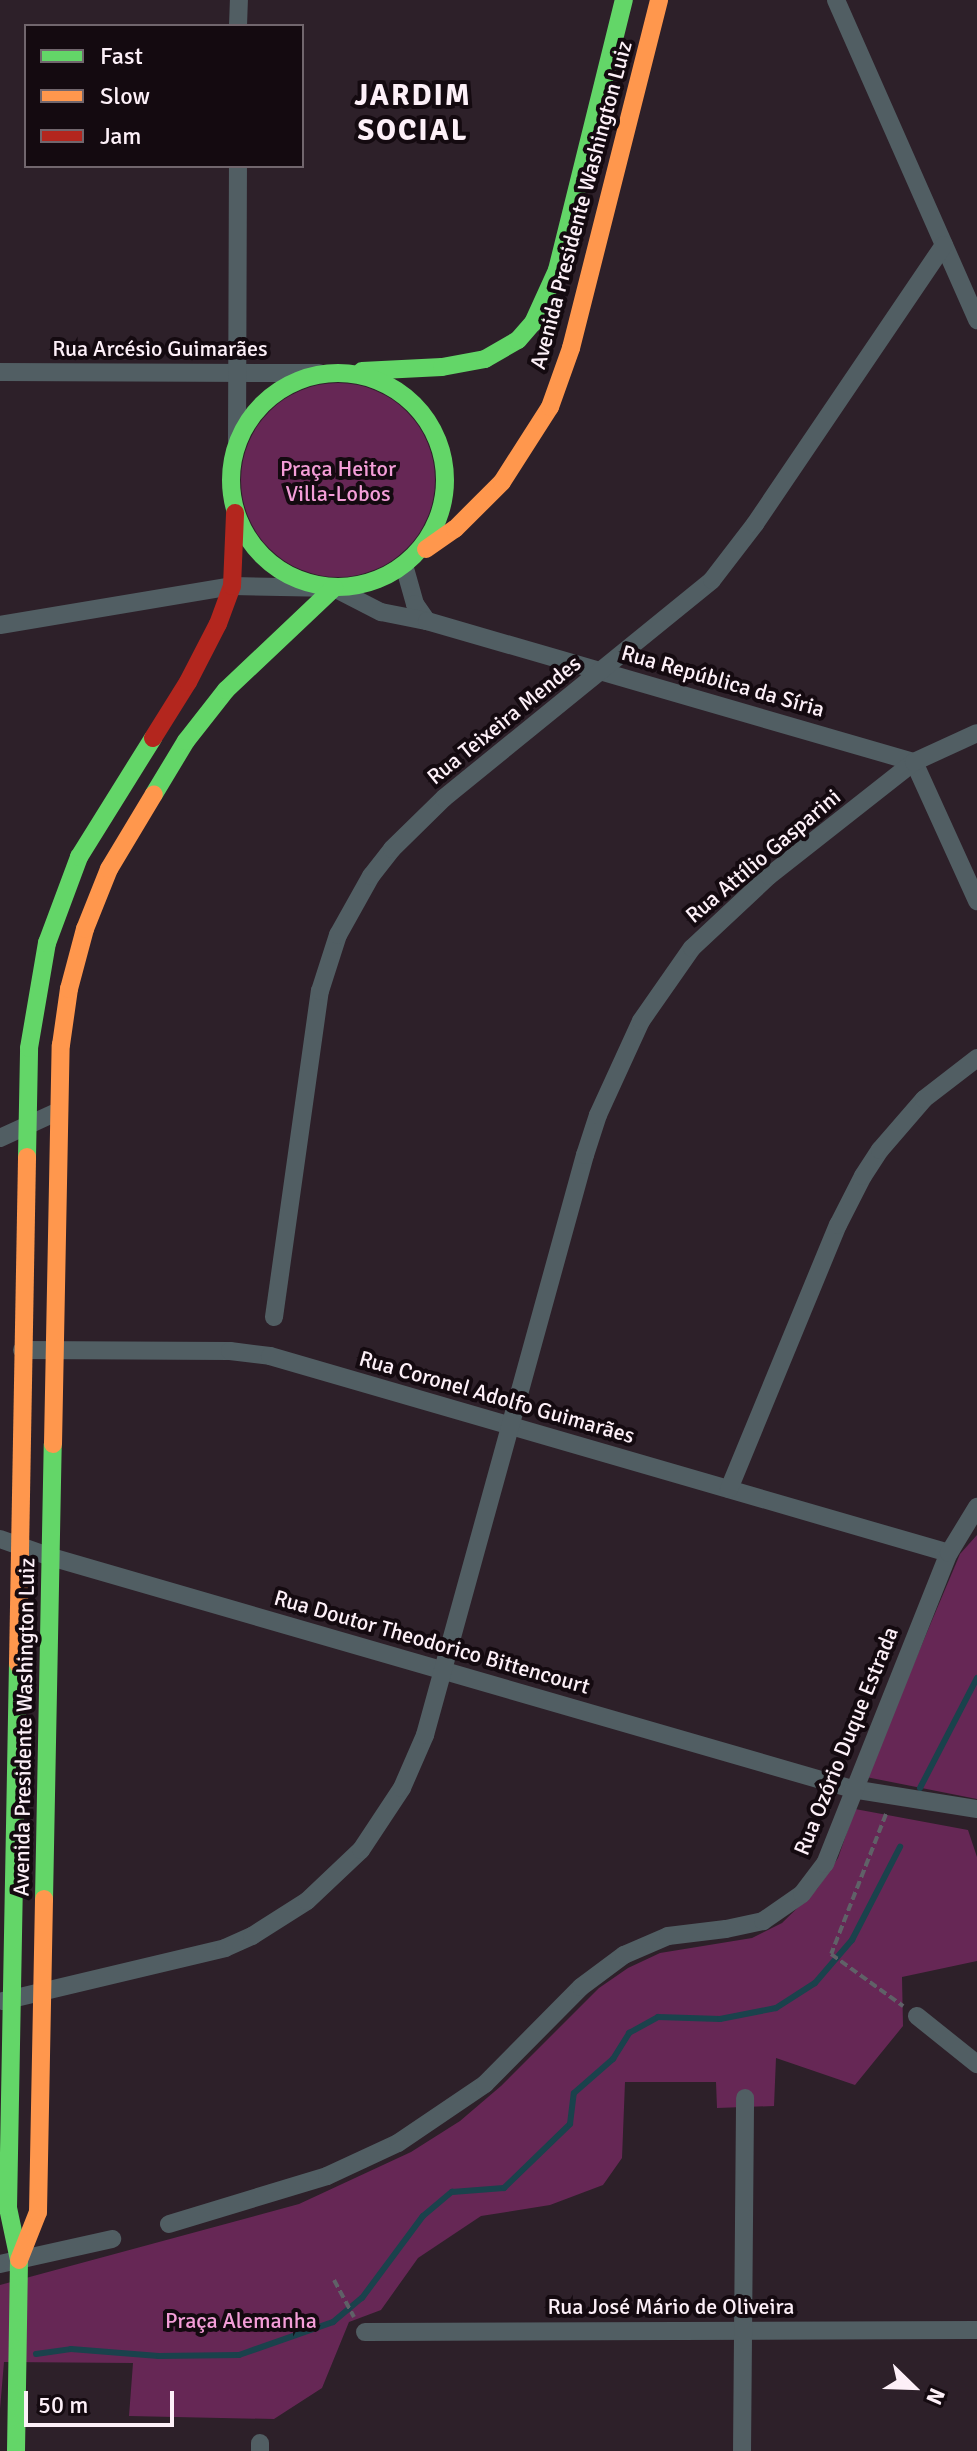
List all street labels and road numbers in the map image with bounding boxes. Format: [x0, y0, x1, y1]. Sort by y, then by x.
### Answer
street label: Avenida Presidente Washington Luiz [524, 38, 638, 372]
street label: Rua Arcésio Guimarães [52, 336, 268, 362]
street label: Rua República da Síria [618, 639, 828, 723]
street label: Rua Teixeira Mendes [422, 650, 586, 790]
street label: Rua Attílio Gasparini [680, 784, 846, 928]
street label: Rua Coronel Adolfo Guimarães [356, 1345, 638, 1449]
street label: Avenida Presidente Washington Luiz [8, 1557, 40, 1897]
street label: Rua Doutor Theodorico Bittencourt [271, 1584, 593, 1700]
street label: Rua Ozório Duque Estrada [788, 1623, 904, 1859]
street label: Rua José Mário de Oliveira [547, 2294, 795, 2320]

